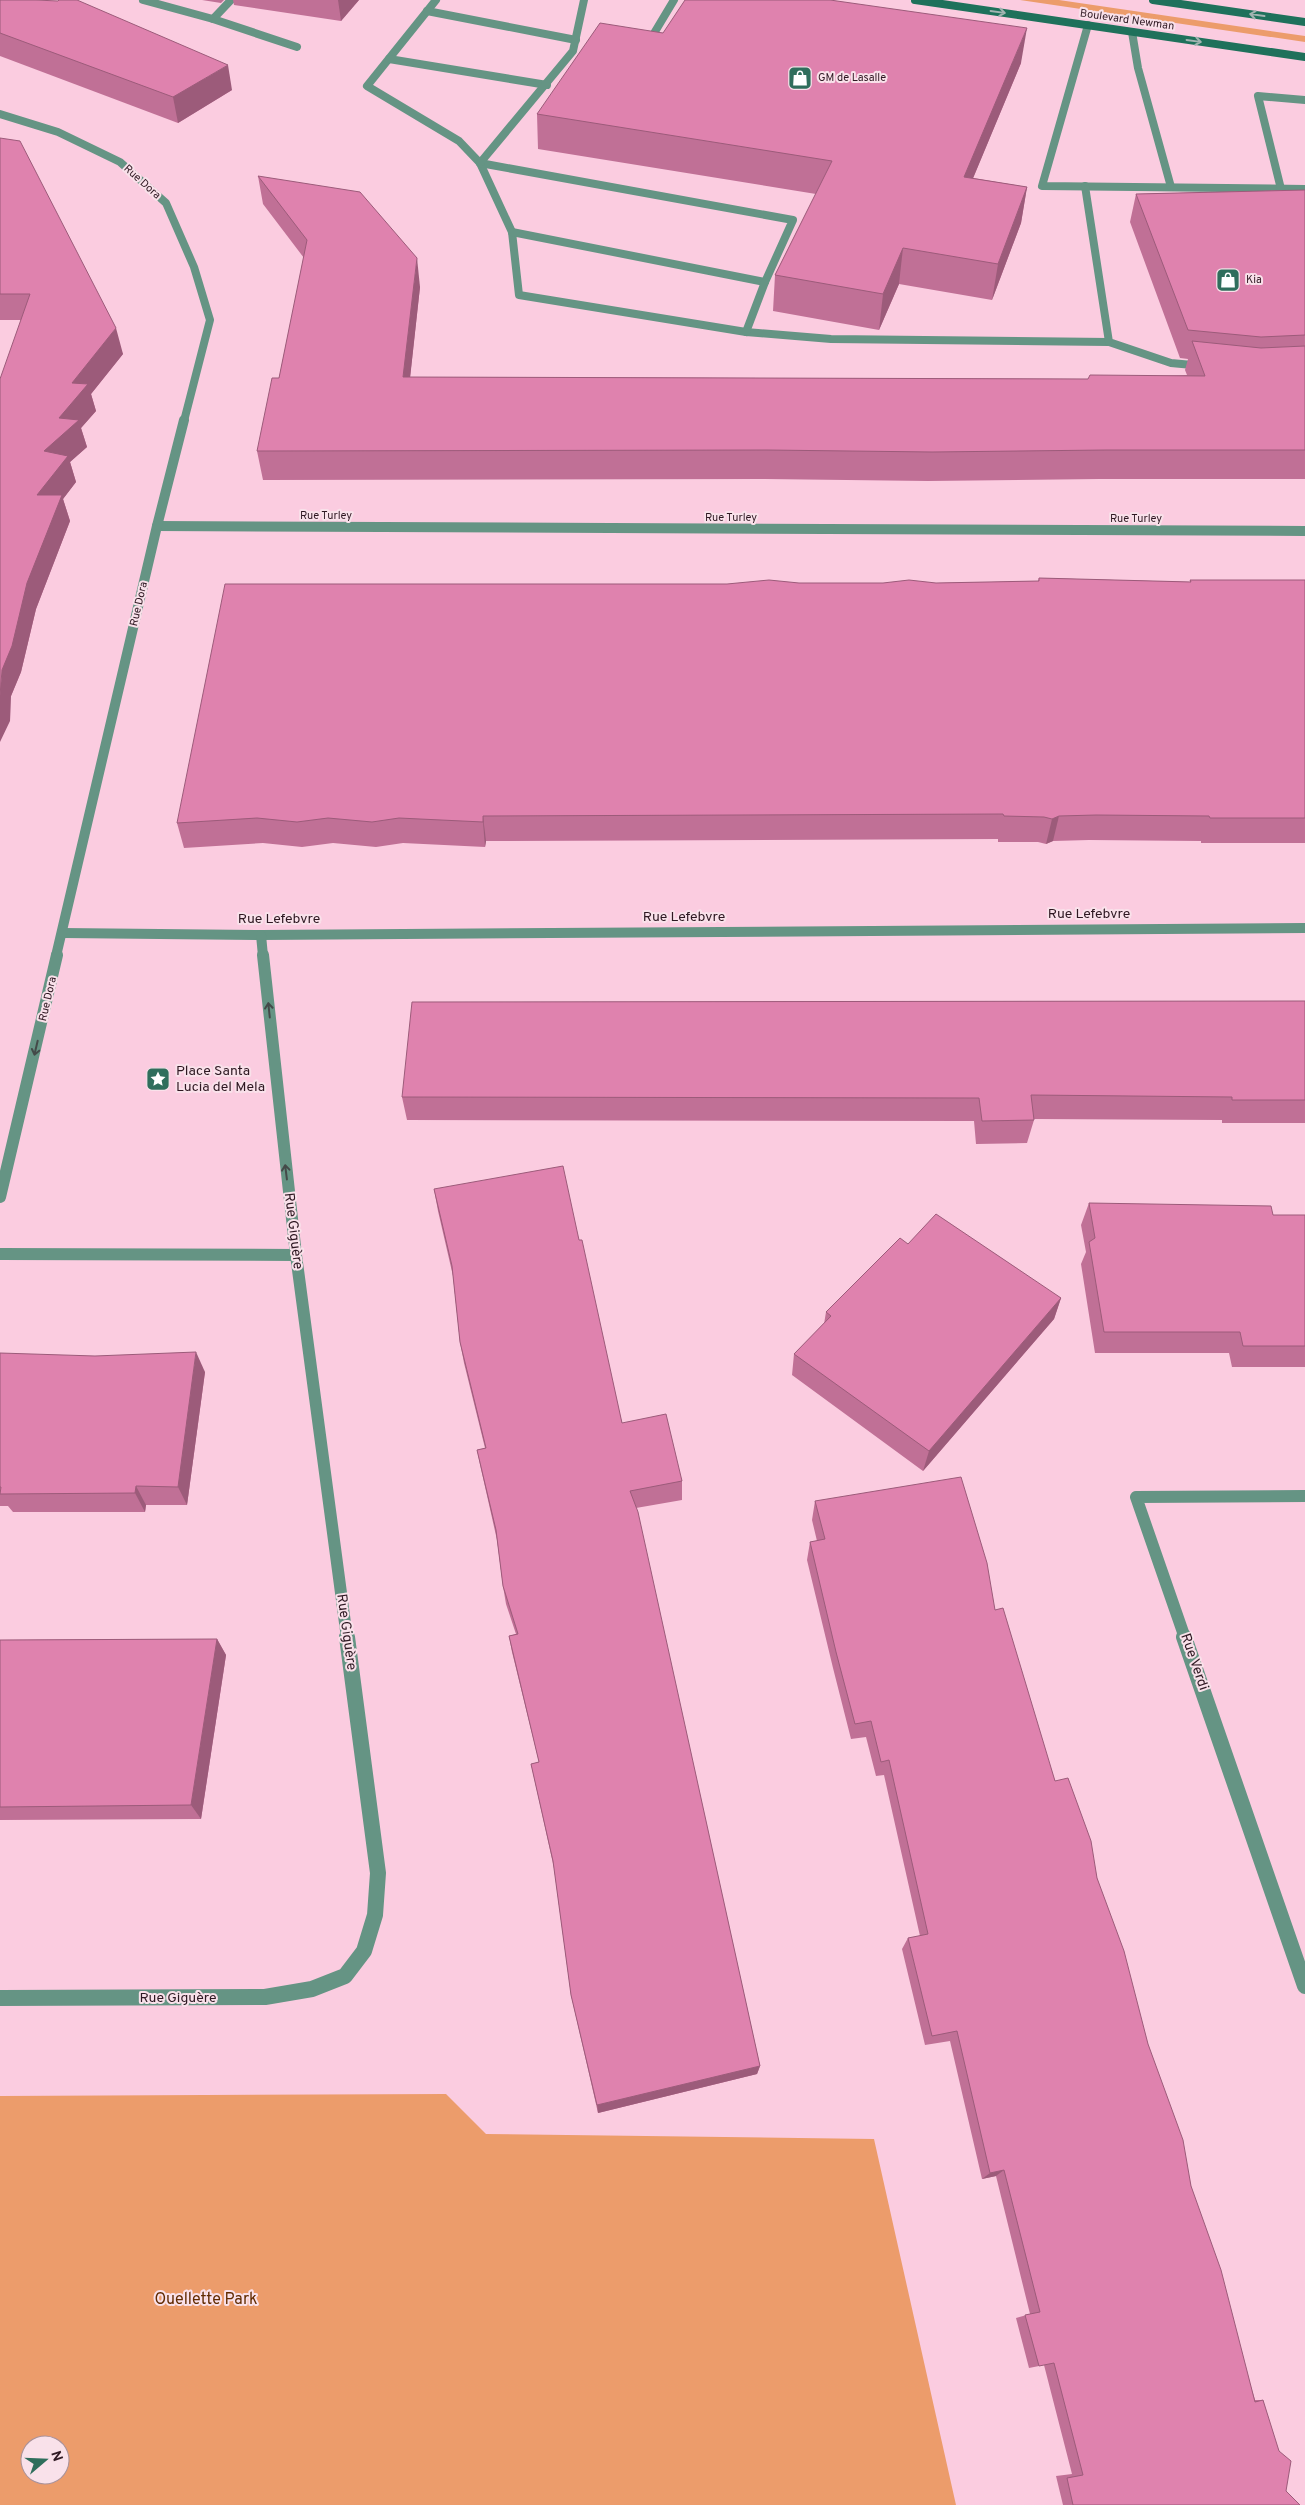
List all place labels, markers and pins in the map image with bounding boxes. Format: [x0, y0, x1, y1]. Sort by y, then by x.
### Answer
shop icon: GM de Lasalle [787, 65, 813, 91]
place label: GM de Lasalle [818, 71, 886, 85]
shop icon: Kia [1215, 267, 1241, 293]
place label: Kia [1246, 273, 1262, 287]
place label: Place Santa Lucia del Mela [176, 1063, 265, 1096]
place icon: Place Santa Lucia del Mela [145, 1066, 171, 1092]

